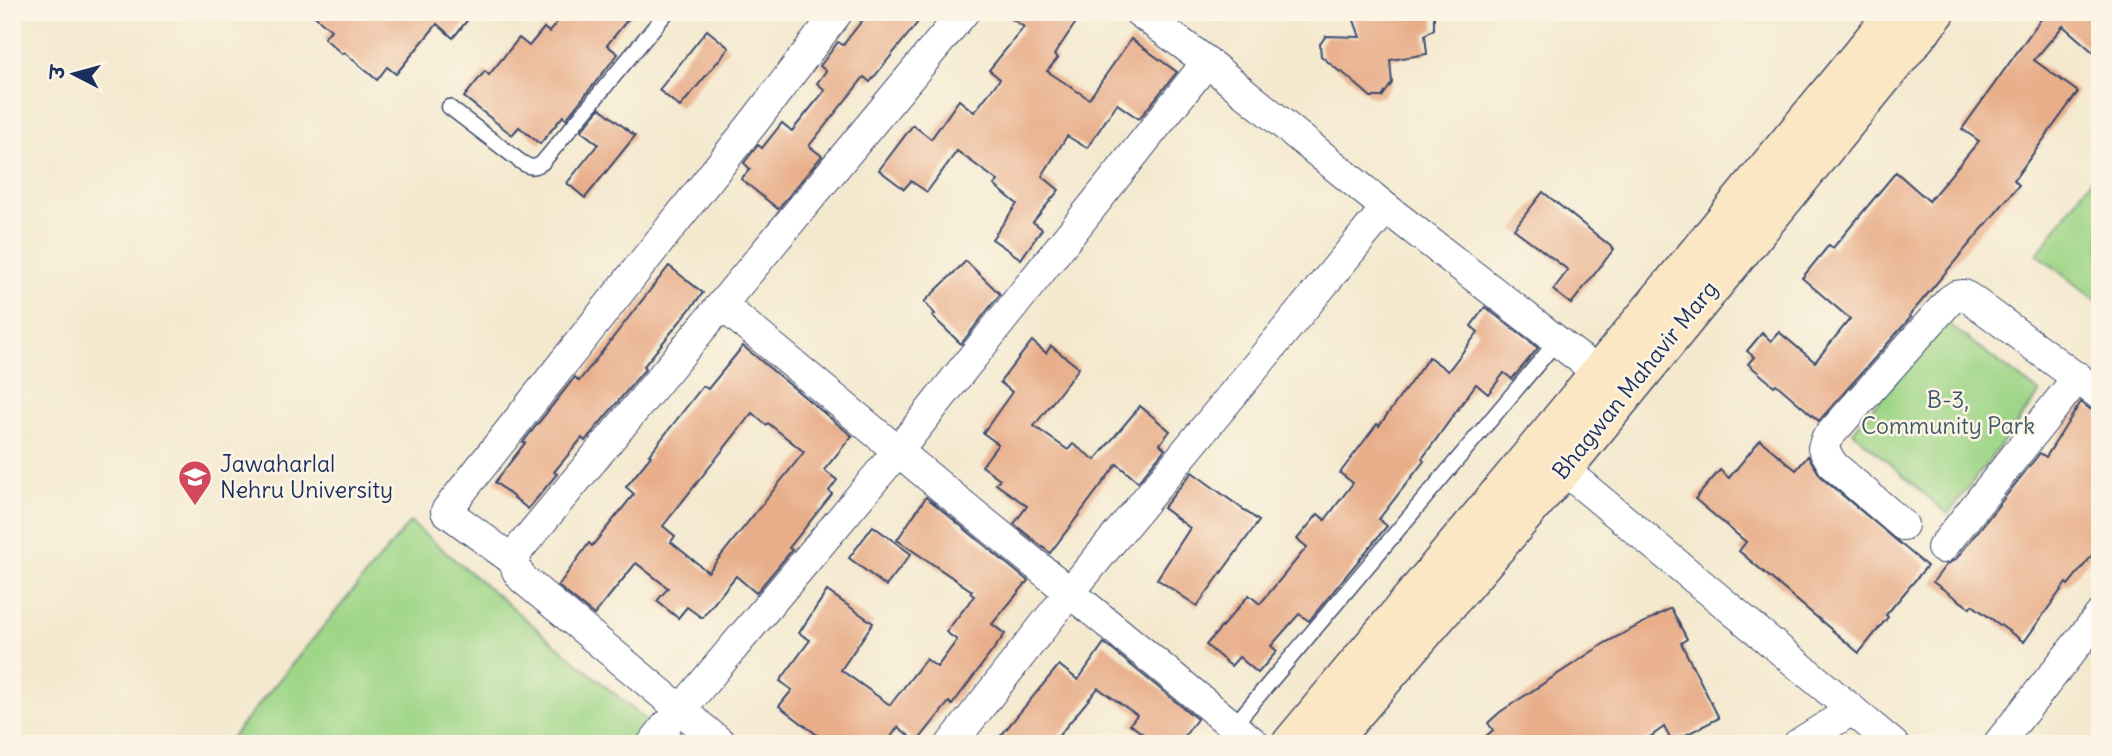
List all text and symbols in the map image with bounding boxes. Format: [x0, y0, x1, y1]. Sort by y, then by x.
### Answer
north arrow [38, 38, 108, 108]
text: उ [44, 62, 70, 82]
street label: Bhagwan Mahavir Marg [1546, 275, 1724, 485]
park label: B-3, Community Park [1861, 385, 2035, 440]
place label: Jawaharlal Nehru University [220, 449, 393, 504]
school or university icon: Jawaharlal Nehru University [176, 458, 214, 507]

